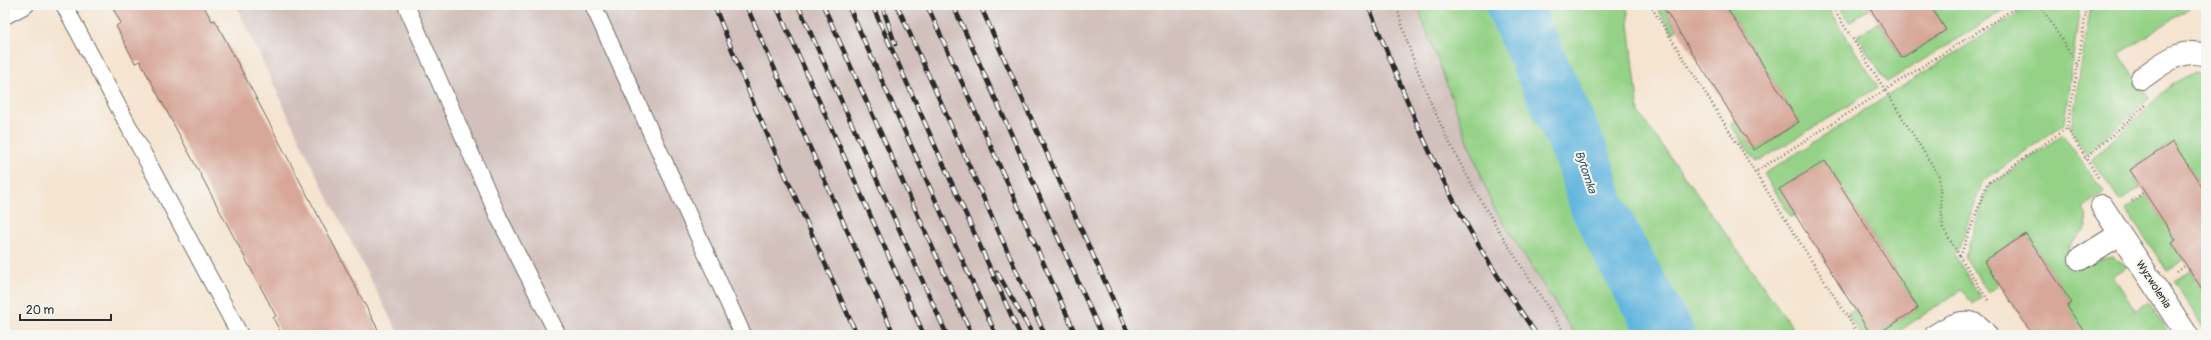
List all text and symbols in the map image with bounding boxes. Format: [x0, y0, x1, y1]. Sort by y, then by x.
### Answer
water label: Bytomka [1571, 149, 1600, 197]
street label: Wyzwolenia [2133, 258, 2174, 311]
scale bar [20, 296, 111, 322]
text: 20 m [26, 303, 55, 318]

